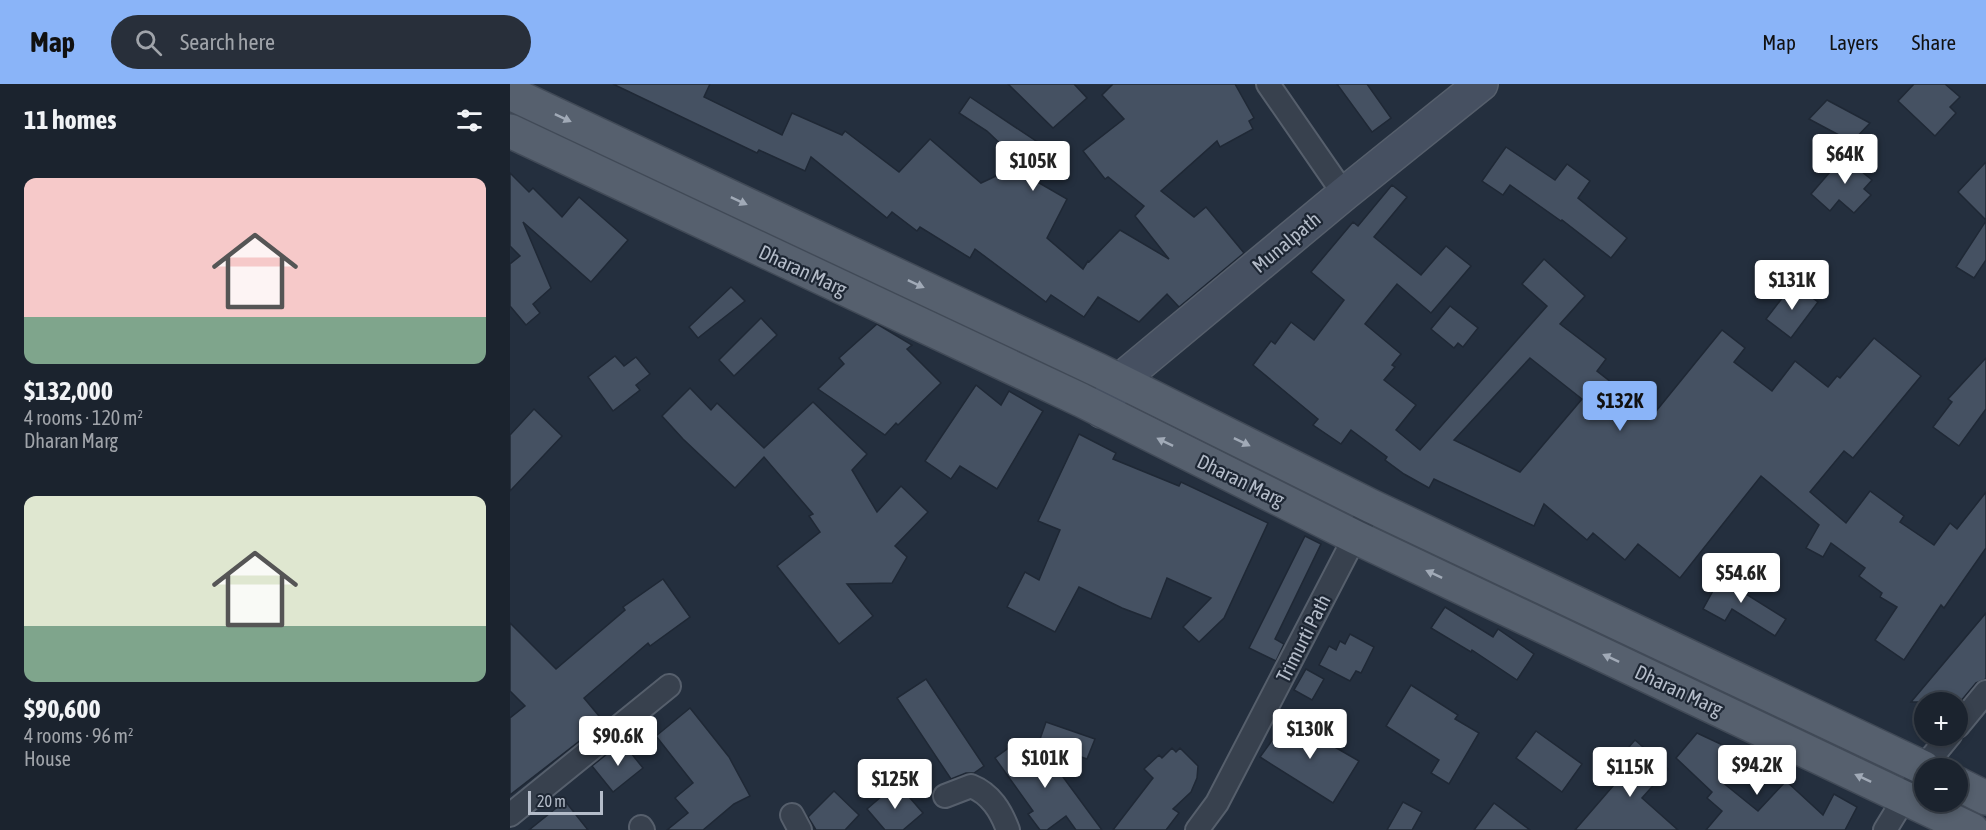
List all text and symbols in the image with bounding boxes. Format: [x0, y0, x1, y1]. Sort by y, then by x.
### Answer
search box [111, 15, 531, 69]
text: Map [30, 26, 75, 58]
icon: search [132, 26, 165, 59]
text: Search here [180, 29, 275, 55]
text: Map [1762, 30, 1796, 54]
text: Layers [1829, 30, 1879, 54]
text: Share [1912, 30, 1956, 54]
icon: filters [453, 104, 486, 137]
text: 11 homes [24, 105, 117, 135]
one-way arrow [554, 113, 571, 122]
pin: $64K [1809, 134, 1881, 185]
pin: $105K [991, 141, 1075, 192]
text: $64K [1827, 142, 1864, 165]
text: $105K [1010, 149, 1056, 172]
one-way arrow [731, 196, 748, 205]
street label: Munalpath [1247, 207, 1325, 277]
icon: home [201, 217, 309, 325]
street label: Dharan Marg [756, 240, 851, 300]
pin: $131K [1750, 260, 1834, 311]
text: $131K [1769, 268, 1815, 291]
one-way arrow [907, 280, 924, 289]
text: $132,000 [24, 376, 113, 406]
pin: $132K [1578, 381, 1662, 432]
text: $132K [1597, 389, 1643, 412]
text: 4 rooms · 120 m² [24, 406, 143, 429]
text: Dharan Marg [24, 429, 118, 452]
one-way arrow [1234, 437, 1251, 447]
one-way arrow [1156, 438, 1174, 448]
street label: Dharan Marg [1194, 449, 1289, 511]
icon: home [201, 535, 309, 643]
pin: $54.6K [1692, 553, 1790, 604]
text: $54.6K [1716, 561, 1766, 584]
one-way arrow [1426, 570, 1443, 579]
street label: Trimurti Path [1271, 590, 1335, 686]
one-way arrow [1602, 653, 1619, 662]
street label: Dharan Marg [1632, 660, 1727, 720]
map controls [1914, 692, 1968, 812]
button: + [1914, 692, 1968, 746]
text: $90,600 [24, 694, 101, 724]
pin: $130K [1268, 709, 1352, 760]
pin: $90.6K [569, 716, 667, 767]
text: $130K [1287, 717, 1333, 740]
text: 4 rooms · 96 m² [24, 724, 134, 747]
text: $90.6K [593, 724, 643, 747]
pin: $101K [1003, 738, 1087, 789]
pin: $94.2K [1708, 745, 1806, 796]
text: $101K [1022, 746, 1068, 769]
text: House [24, 747, 71, 770]
pin: $115K [1588, 747, 1672, 798]
text: $94.2K [1732, 753, 1782, 776]
text: $115K [1607, 755, 1653, 778]
button: − [1914, 758, 1968, 812]
pin: $125K [853, 759, 937, 810]
text: $125K [872, 767, 918, 790]
one-way arrow [1854, 773, 1871, 782]
scale bar [528, 788, 603, 816]
text: 20 m [537, 792, 566, 810]

